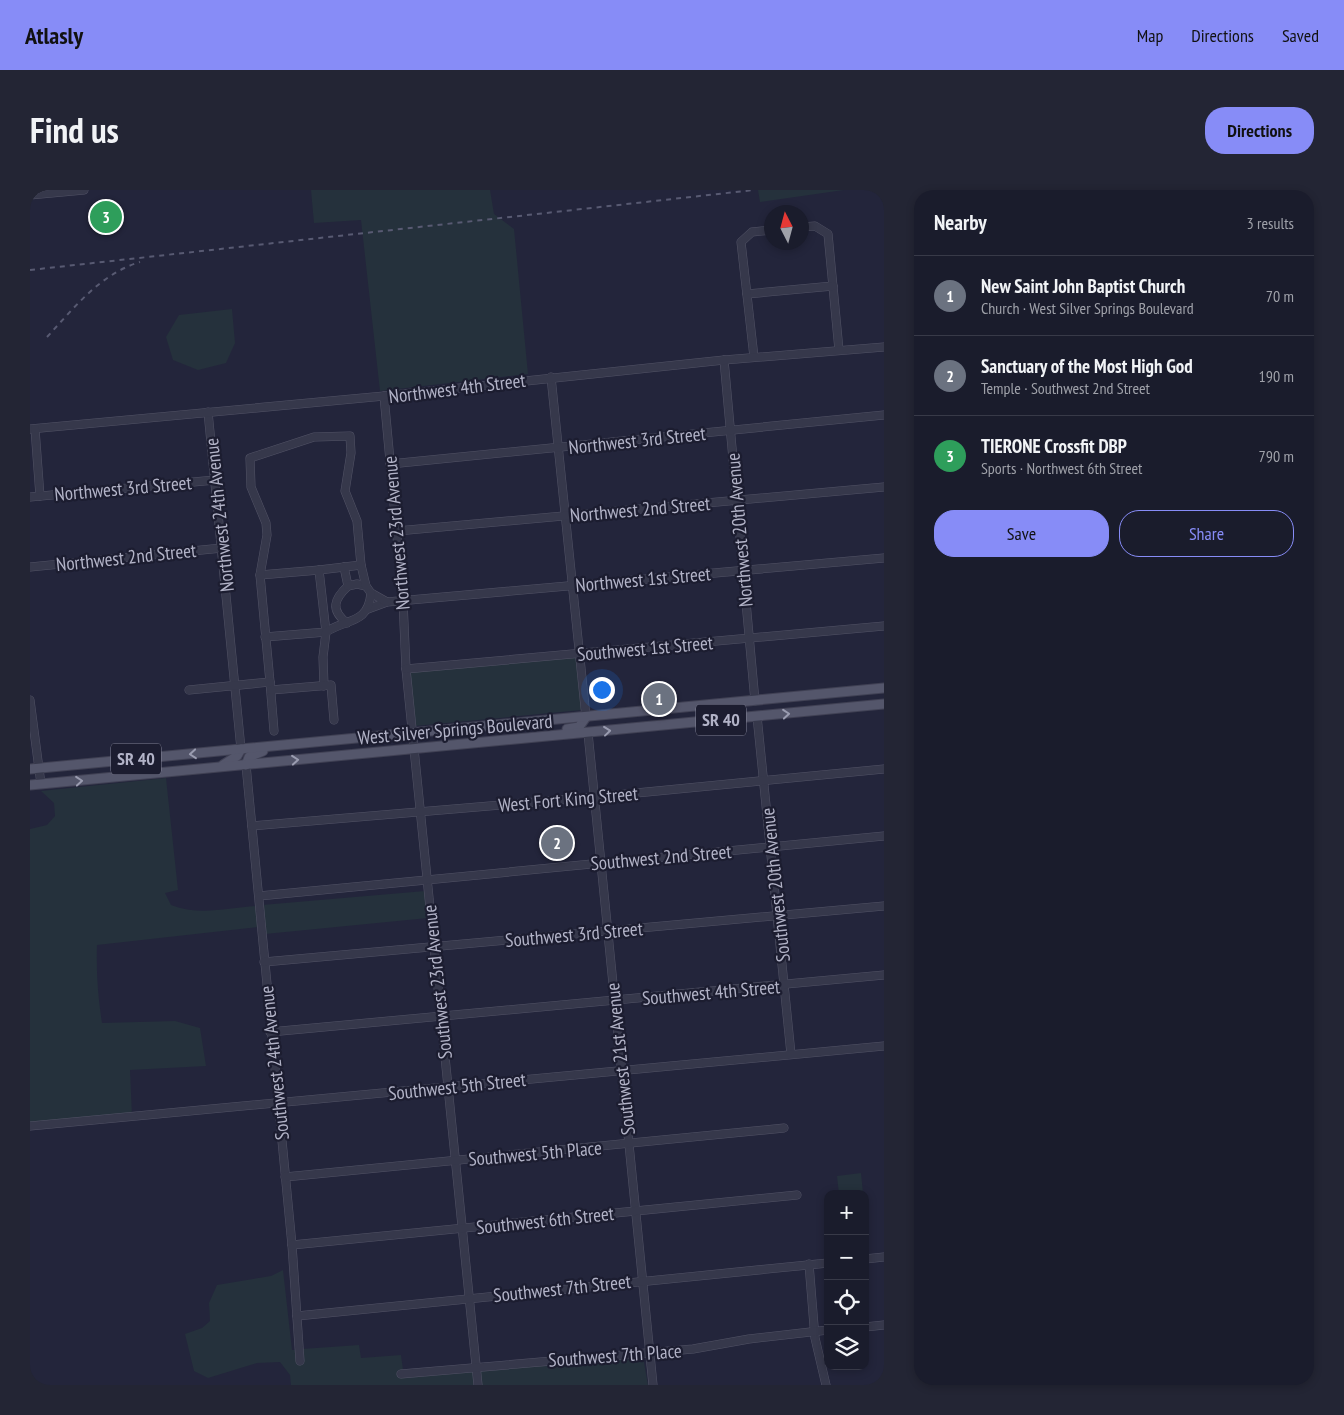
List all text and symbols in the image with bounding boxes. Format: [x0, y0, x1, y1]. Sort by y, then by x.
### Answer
text: Atlasly [25, 20, 83, 51]
text: Map [1137, 24, 1163, 47]
text: Directions [1191, 24, 1254, 47]
text: Saved [1282, 24, 1319, 47]
text: Find us [30, 107, 119, 153]
button: Directions [1205, 107, 1314, 154]
pin: 3 [90, 198, 122, 236]
north arrow [764, 205, 809, 250]
text: Nearby [934, 209, 987, 236]
text: 3 results [1247, 213, 1294, 233]
text: New Saint John Baptist Church [981, 274, 1185, 298]
text: 1 [946, 286, 954, 306]
text: 70 m [1266, 286, 1294, 306]
text: Church · West Silver Springs Boulevard [981, 298, 1194, 318]
text: Sanctuary of the Most High God [981, 354, 1193, 378]
text: 2 [946, 366, 954, 386]
text: 190 m [1259, 366, 1294, 386]
street label: Northwest 4th Street [387, 368, 528, 408]
text: Temple · Southwest 2nd Street [981, 378, 1150, 398]
street label: Northwest 3rd Street [567, 421, 707, 459]
text: TIERONE Crossfit DBP [981, 434, 1127, 458]
street label: Northwest 24th Avenue [199, 437, 239, 593]
text: 3 [946, 446, 954, 466]
text: 790 m [1259, 446, 1294, 466]
street label: Northwest 20th Avenue [720, 452, 758, 608]
street label: Northwest 23rd Avenue [377, 455, 415, 611]
text: Sports · Northwest 6th Street [981, 458, 1142, 478]
street label: Northwest 3rd Street [53, 470, 193, 506]
street label: Northwest 2nd Street [569, 491, 712, 527]
button: Save [934, 510, 1109, 557]
button: Share [1119, 510, 1294, 557]
street label: Northwest 2nd Street [55, 538, 198, 576]
street label: Northwest 1st Street [574, 561, 712, 597]
street label: Southwest 1st Street [576, 630, 715, 666]
your location [589, 677, 615, 703]
pin: 1 [643, 680, 675, 718]
road number: SR 40 [696, 704, 746, 736]
one-way arrow [783, 708, 791, 719]
street label: West Silver Springs Boulevard [357, 709, 553, 749]
one-way arrow [604, 725, 612, 736]
road number: SR 40 [111, 744, 161, 774]
one-way arrow [189, 748, 197, 759]
one-way arrow [291, 755, 299, 766]
one-way arrow [75, 775, 83, 786]
street label: West Fort King Street [497, 781, 640, 817]
street label: Southwest 20th Avenue [755, 807, 795, 963]
pin: 2 [541, 824, 573, 862]
street label: Southwest 2nd Street [590, 839, 733, 875]
street label: Southwest 23rd Avenue [417, 904, 457, 1060]
street label: Southwest 3rd Street [504, 916, 645, 952]
street label: Southwest 4th Street [641, 974, 782, 1010]
street label: Southwest 21st Avenue [600, 981, 640, 1136]
street label: Southwest 24th Avenue [254, 985, 294, 1141]
street label: Southwest 5th Street [387, 1067, 528, 1105]
street label: Southwest 5th Place [467, 1135, 603, 1171]
map controls [824, 1190, 869, 1370]
button: + [824, 1190, 869, 1235]
street label: Southwest 6th Street [475, 1201, 616, 1239]
button: − [824, 1235, 869, 1280]
street label: Southwest 7th Street [492, 1269, 633, 1307]
button: locate [824, 1280, 869, 1325]
button: layers [824, 1325, 869, 1370]
street label: Southwest 7th Place [548, 1338, 683, 1372]

